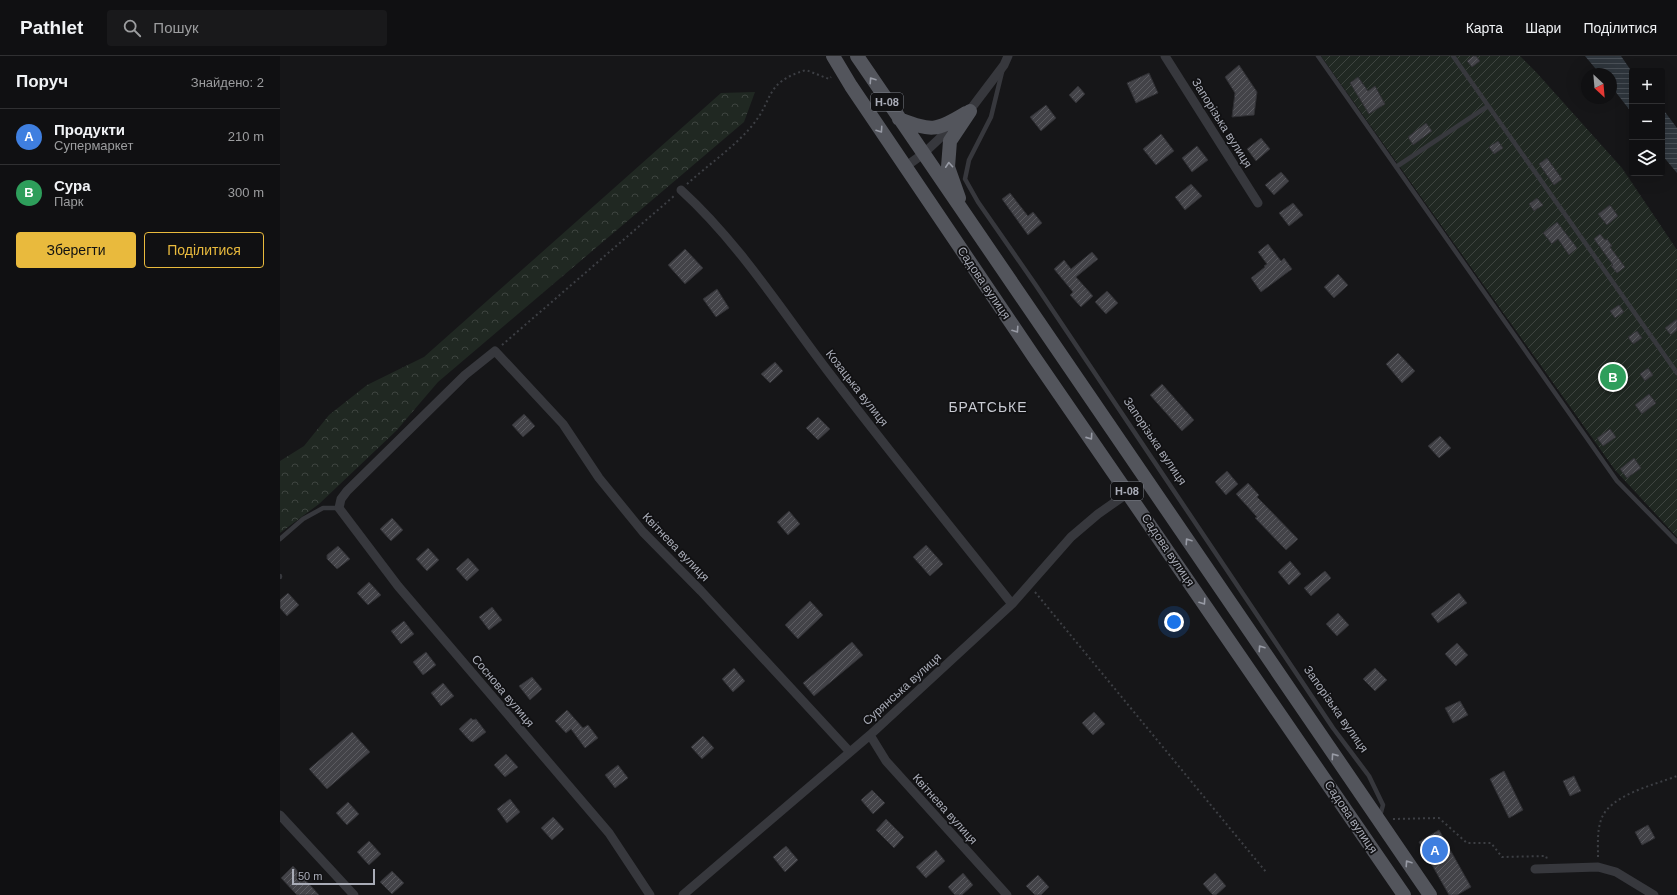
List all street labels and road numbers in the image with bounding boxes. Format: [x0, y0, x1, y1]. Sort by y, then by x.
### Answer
street label: Запорізька вулиця [1189, 76, 1255, 170]
road number: Н-08 [871, 93, 903, 111]
street label: Садова вулиця [955, 244, 1013, 322]
street label: Козацька вулиця [823, 347, 891, 429]
street label: Запорізька вулиця [1120, 395, 1190, 487]
road number: Н-08 [1111, 482, 1143, 500]
street label: Квітнева вулиця [640, 510, 712, 584]
street label: Садова вулиця [1139, 511, 1197, 589]
street label: Сурянська вулиця [860, 650, 944, 728]
street label: Соснова вулиця [469, 652, 537, 730]
street label: Запорізька вулиця [1301, 663, 1371, 755]
street label: Квітнева вулиця [910, 771, 980, 847]
street label: Садова вулиця [1322, 778, 1380, 856]

